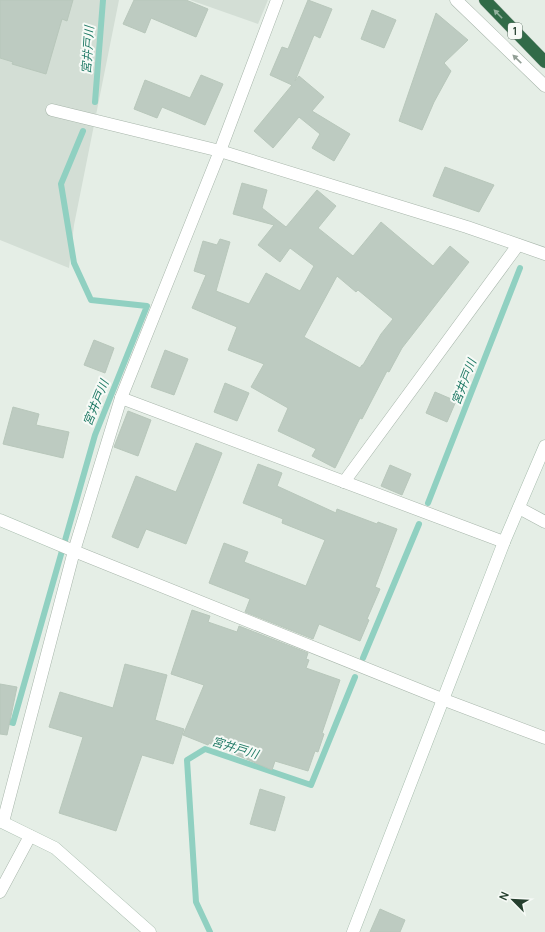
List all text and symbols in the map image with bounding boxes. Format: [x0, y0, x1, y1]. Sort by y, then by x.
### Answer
one-way arrow [493, 9, 503, 19]
water label: 宮井戸川 [77, 23, 98, 75]
road number: 1 [508, 23, 522, 39]
one-way arrow [512, 54, 522, 64]
water label: 宮井戸川 [447, 355, 481, 407]
water label: 宮井戸川 [79, 376, 113, 428]
water label: 宮井戸川 [210, 732, 262, 763]
north arrow [493, 880, 533, 920]
text: N [495, 889, 512, 902]

